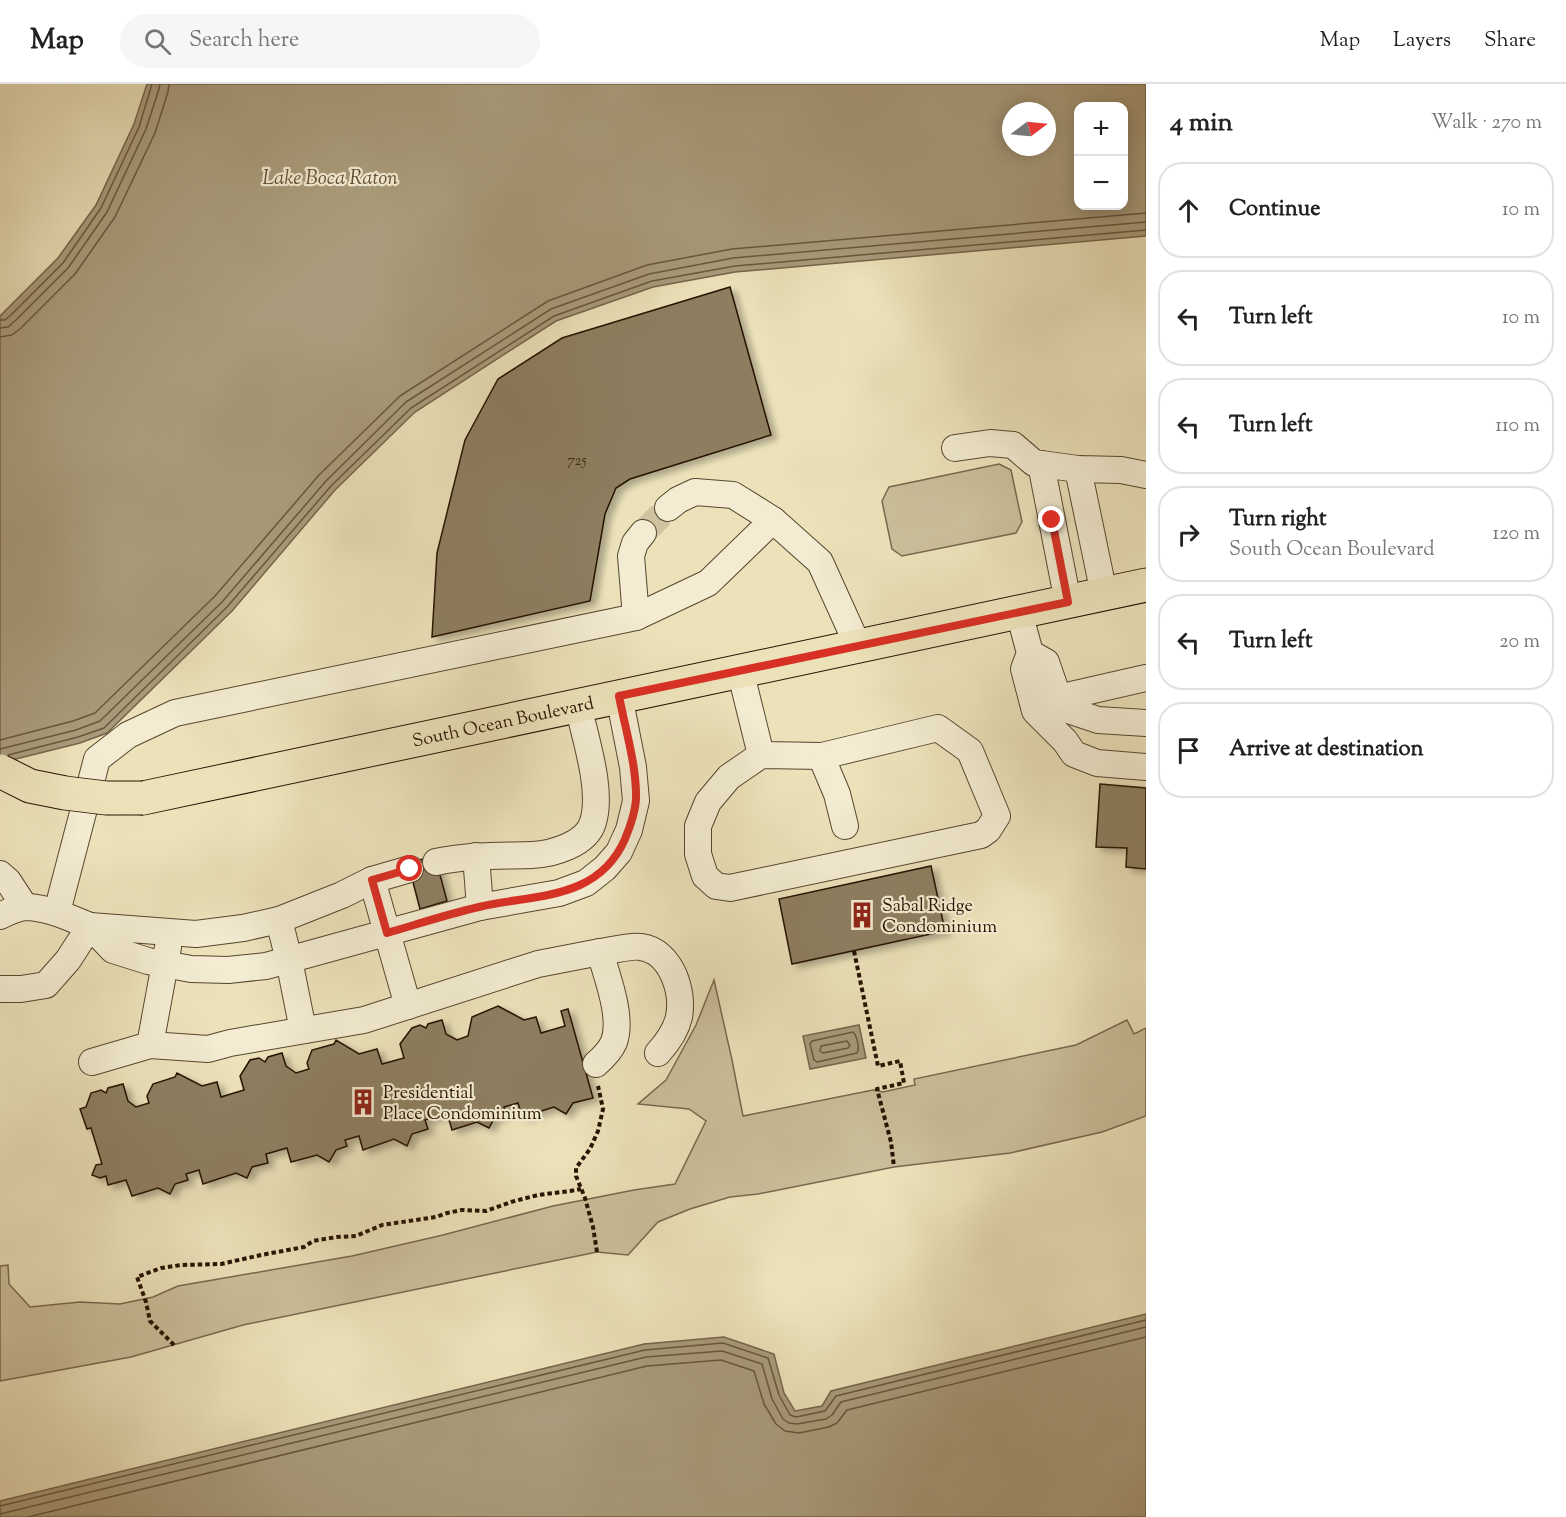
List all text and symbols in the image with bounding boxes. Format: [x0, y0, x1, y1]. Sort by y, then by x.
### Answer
search box [120, 14, 540, 68]
text: Map [30, 21, 84, 61]
icon: search [141, 25, 174, 58]
text: Search here [189, 25, 299, 57]
text: Map [1320, 26, 1360, 56]
text: Layers [1393, 26, 1451, 56]
text: Share [1484, 26, 1536, 56]
north arrow [1002, 102, 1056, 156]
map controls [1074, 102, 1128, 210]
button: + [1074, 102, 1128, 156]
text: 4 min [1170, 105, 1233, 142]
text: Walk · 270 m [1431, 109, 1542, 138]
button: − [1074, 156, 1128, 210]
water label: Lake Boca Raton [262, 165, 398, 194]
icon: ahead [1172, 194, 1205, 227]
text: Continue [1229, 194, 1320, 226]
text: 10 m [1502, 196, 1540, 225]
icon: left [1172, 302, 1205, 335]
text: Turn left [1229, 302, 1312, 334]
text: 10 m [1502, 304, 1540, 333]
icon: left [1172, 410, 1205, 443]
text: Turn left [1229, 410, 1312, 442]
text: 110 m [1495, 412, 1540, 441]
house number: 725 [567, 451, 587, 472]
text: Turn right [1229, 504, 1326, 536]
route end [1038, 506, 1064, 532]
icon: right [1172, 518, 1205, 551]
text: 120 m [1492, 520, 1540, 549]
text: South Ocean Boulevard [1229, 536, 1435, 565]
icon: left [1172, 626, 1205, 659]
text: Turn left [1229, 626, 1312, 658]
text: 20 m [1499, 628, 1540, 657]
street label: South Ocean Boulevard [410, 692, 597, 755]
icon: arrive [1172, 734, 1205, 767]
text: Arrive at destination [1229, 734, 1424, 766]
route start [396, 855, 422, 881]
place label: Sabal Ridge Condominium [882, 894, 997, 941]
building icon: Sabal Ridge Condominium [847, 900, 877, 930]
place label: Presidential Place Condominium [383, 1081, 542, 1128]
building icon: Presidential Place Condominium [348, 1087, 378, 1117]

